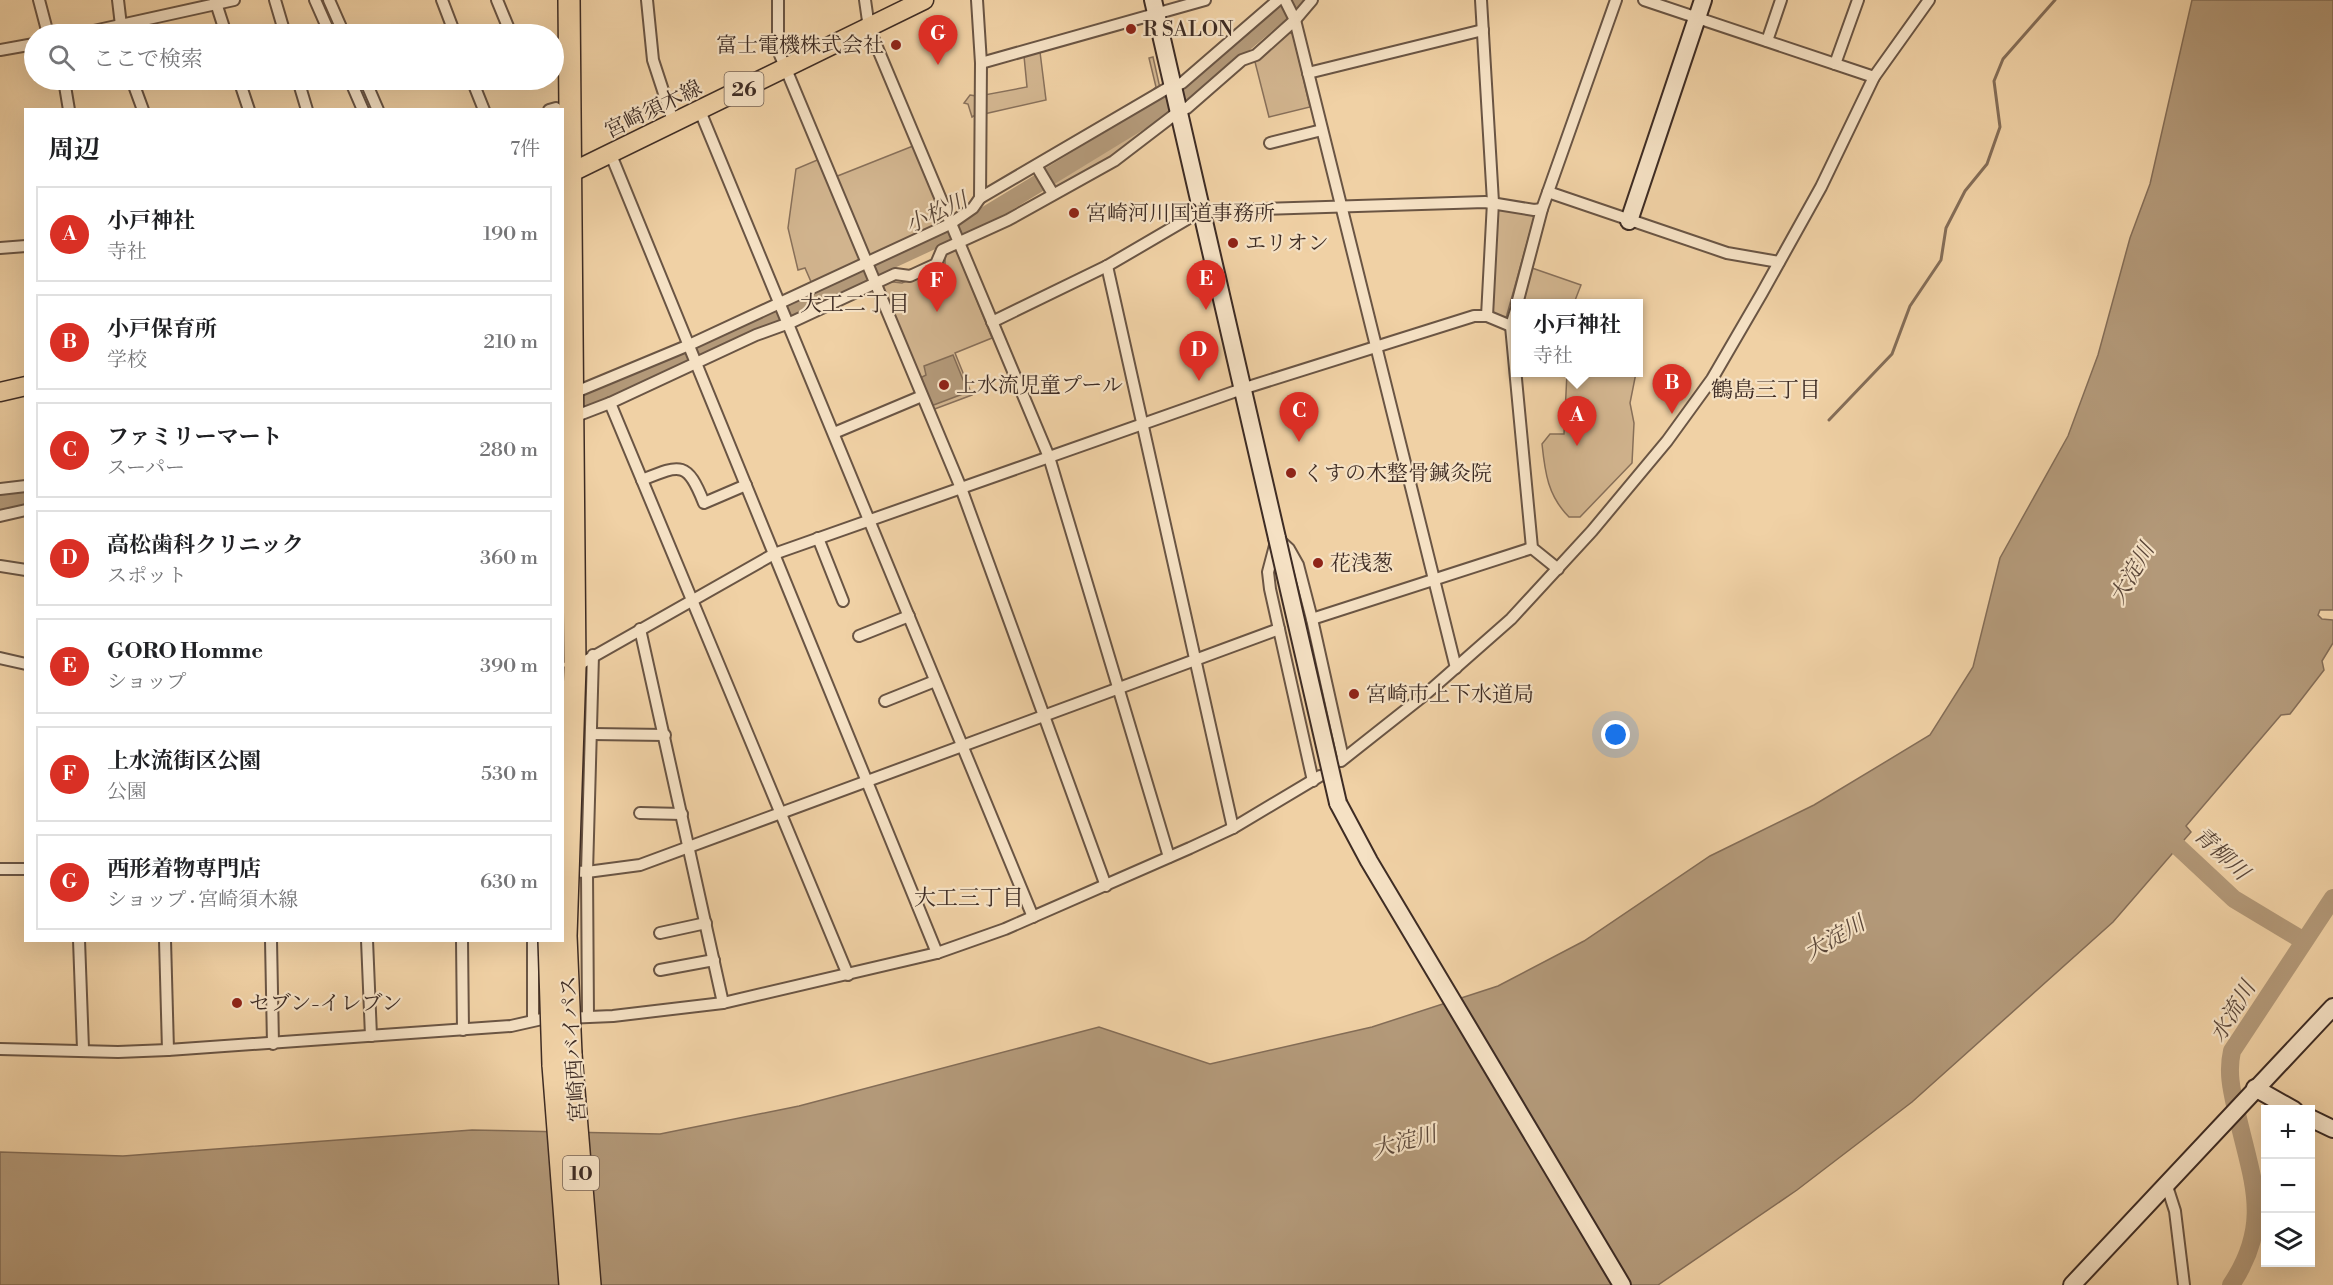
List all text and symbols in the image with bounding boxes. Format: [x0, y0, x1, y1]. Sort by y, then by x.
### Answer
pin: G [918, 16, 958, 65]
place label: R SALON [1143, 17, 1234, 43]
marker: R SALON [1124, 22, 1138, 36]
search box [24, 24, 564, 90]
place label: 富士電機株式会社 [716, 33, 884, 59]
marker: 富士電機株式会社 [889, 38, 903, 52]
icon: search [45, 41, 78, 74]
text: ここで検索 [93, 46, 203, 73]
road number: 26 [724, 72, 764, 106]
street label: 宮崎須木線 [601, 75, 706, 145]
text: 周辺 [48, 134, 100, 166]
text: 7件 [510, 137, 540, 162]
water label: 小松川 [901, 186, 974, 240]
place label: 宮崎河川国道事務所 [1086, 201, 1275, 227]
marker: 宮崎河川国道事務所 [1067, 206, 1081, 220]
text: 小戸神社 [107, 208, 195, 235]
text: A [62, 222, 77, 247]
text: 190 m [483, 222, 538, 247]
place label: エリオン [1245, 231, 1329, 257]
marker: エリオン [1226, 236, 1240, 250]
text: 寺社 [107, 240, 147, 265]
pin: E [1186, 260, 1226, 310]
pin: F [918, 262, 956, 312]
district label: 大工二丁目 [800, 291, 910, 318]
popup [1511, 299, 1643, 377]
text: 小戸神社 [1533, 312, 1621, 339]
text: 小戸保育所 [107, 316, 217, 343]
text: B [62, 330, 77, 355]
text: 210 m [483, 330, 538, 355]
pin: D [1180, 332, 1218, 381]
text: 寺社 [1533, 344, 1573, 369]
text: 学校 [107, 348, 147, 373]
pin: B [1652, 364, 1692, 414]
place label: 上水流児童プール [956, 373, 1123, 399]
district label: 鶴島三丁目 [1711, 377, 1821, 404]
marker: 上水流児童プール [937, 378, 951, 392]
pin: C [1280, 392, 1318, 442]
pin: A [1558, 396, 1596, 446]
text: ファミリーマート [107, 424, 283, 451]
text: C [62, 438, 77, 463]
text: 280 m [479, 438, 538, 463]
text: スーパー [107, 456, 185, 481]
place label: くすの木整骨鍼灸院 [1303, 461, 1492, 487]
marker: くすの木整骨鍼灸院 [1284, 466, 1298, 480]
text: 高松歯科クリニック [107, 532, 304, 559]
water label: 大淀川 [2104, 537, 2161, 609]
text: D [62, 546, 77, 571]
text: 360 m [480, 546, 538, 571]
place label: 花浅葱 [1330, 551, 1393, 577]
marker: 花浅葱 [1311, 556, 1325, 570]
text: スポット [107, 564, 187, 589]
text: GORO Homme [107, 638, 263, 665]
text: E [63, 654, 76, 679]
text: 390 m [480, 654, 538, 679]
text: ショップ [107, 670, 187, 695]
place label: 宮崎市上下水道局 [1366, 682, 1534, 708]
marker: 宮崎市上下水道局 [1347, 687, 1361, 701]
your location [1601, 720, 1630, 749]
text: 上水流街区公園 [107, 748, 261, 775]
text: F [62, 762, 77, 787]
text: 530 m [481, 762, 538, 787]
text: 公園 [107, 780, 147, 805]
water label: 青柳川 [2188, 822, 2256, 888]
text: 西形着物専門店 [107, 856, 261, 883]
text: G [62, 870, 77, 895]
text: 630 m [480, 870, 538, 895]
district label: 大工三丁目 [914, 885, 1024, 912]
text: ショップ · 宮崎須木線 [107, 888, 298, 913]
water label: 大淀川 [1799, 909, 1872, 966]
street label: 宮崎西バイパス [556, 975, 592, 1123]
water label: 水流川 [2205, 975, 2263, 1047]
place label: セブン-イレブン [249, 991, 403, 1017]
marker: セブン-イレブン [230, 996, 244, 1010]
map controls [2261, 1105, 2315, 1267]
button: + [2261, 1105, 2315, 1159]
water label: 大淀川 [1369, 1120, 1442, 1164]
road number: 10 [563, 1156, 599, 1190]
button: − [2261, 1159, 2315, 1213]
button: layers [2261, 1213, 2315, 1267]

